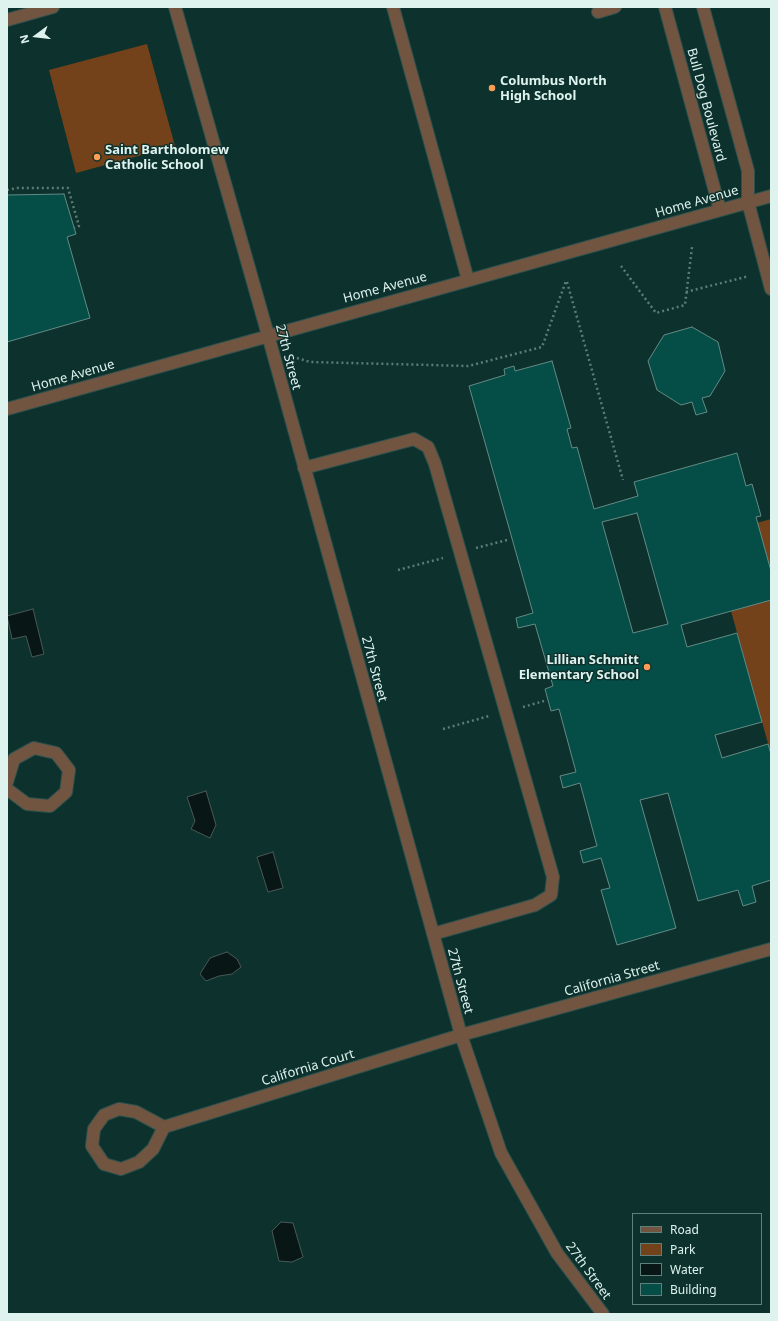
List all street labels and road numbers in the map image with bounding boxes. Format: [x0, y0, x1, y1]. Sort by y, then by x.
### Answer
street label: Bull Dog Boulevard [683, 46, 729, 164]
street label: Home Avenue [654, 183, 740, 221]
street label: Home Avenue [341, 269, 429, 307]
street label: 27th Street [272, 322, 304, 392]
street label: Home Avenue [30, 357, 116, 395]
street label: 27th Street [358, 634, 390, 704]
street label: 27th Street [444, 946, 476, 1016]
street label: California Street [563, 958, 661, 1000]
street label: California Court [260, 1046, 356, 1090]
street label: 27th Street [562, 1239, 614, 1303]

